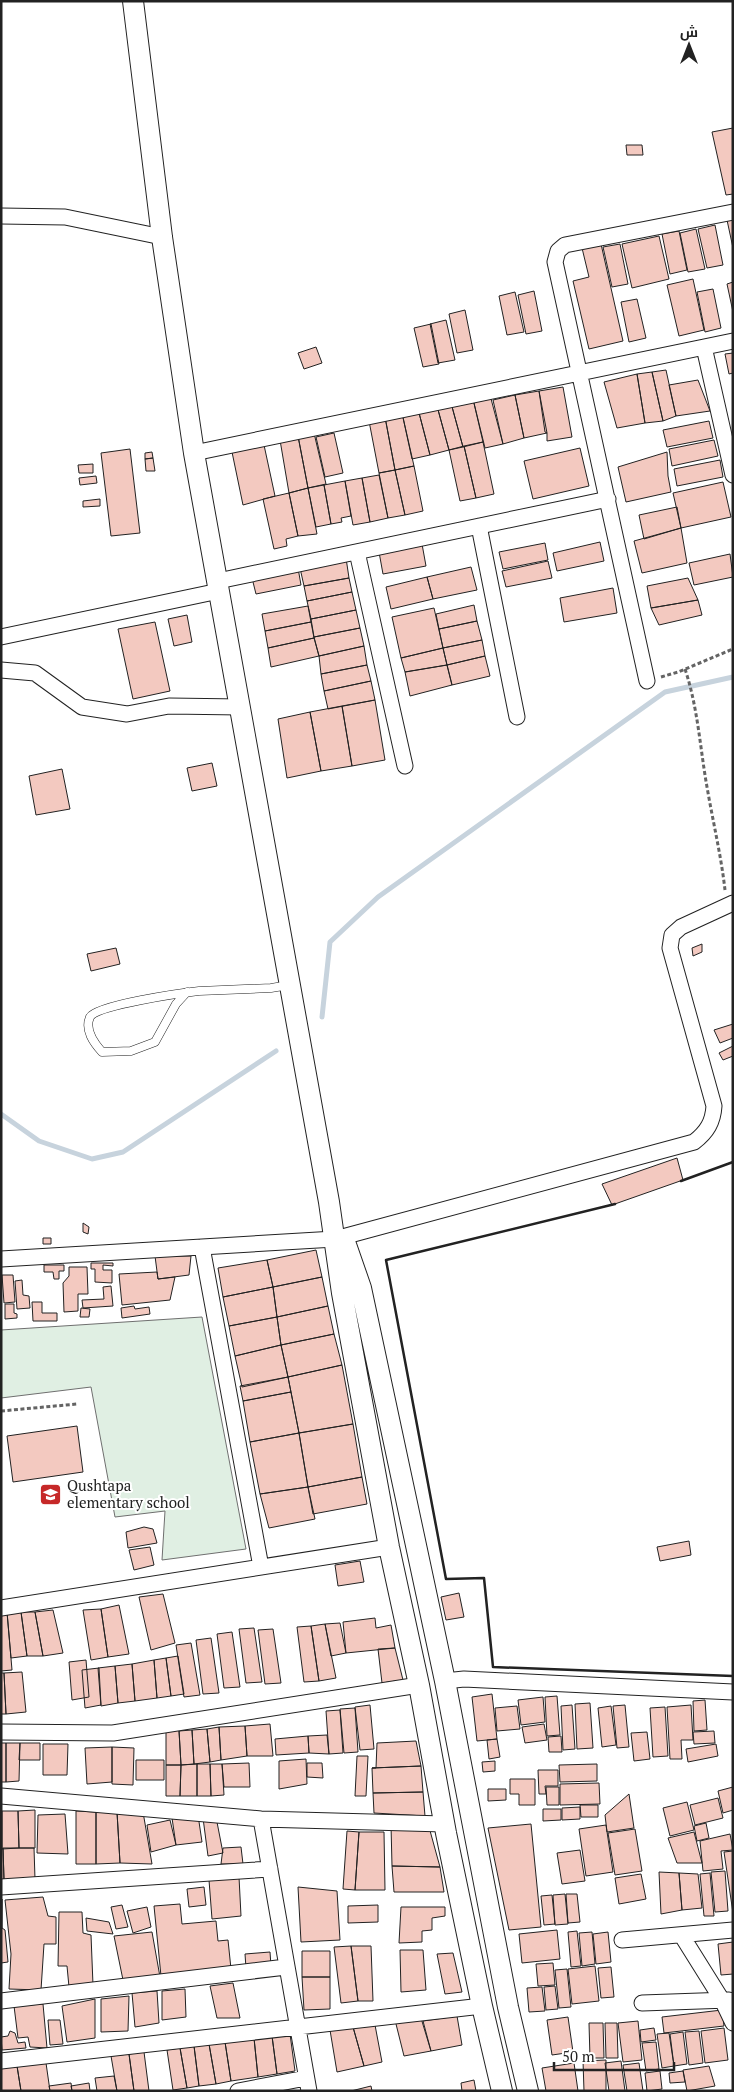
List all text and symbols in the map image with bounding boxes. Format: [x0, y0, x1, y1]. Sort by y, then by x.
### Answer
north arrow [664, 20, 714, 70]
text: ش [680, 22, 698, 41]
place label: Qushtapa elementary school [67, 1475, 190, 1512]
school or university icon: Qushtapa elementary school [39, 1482, 63, 1506]
scale bar [554, 2040, 674, 2072]
text: 50 m [562, 2046, 595, 2066]

